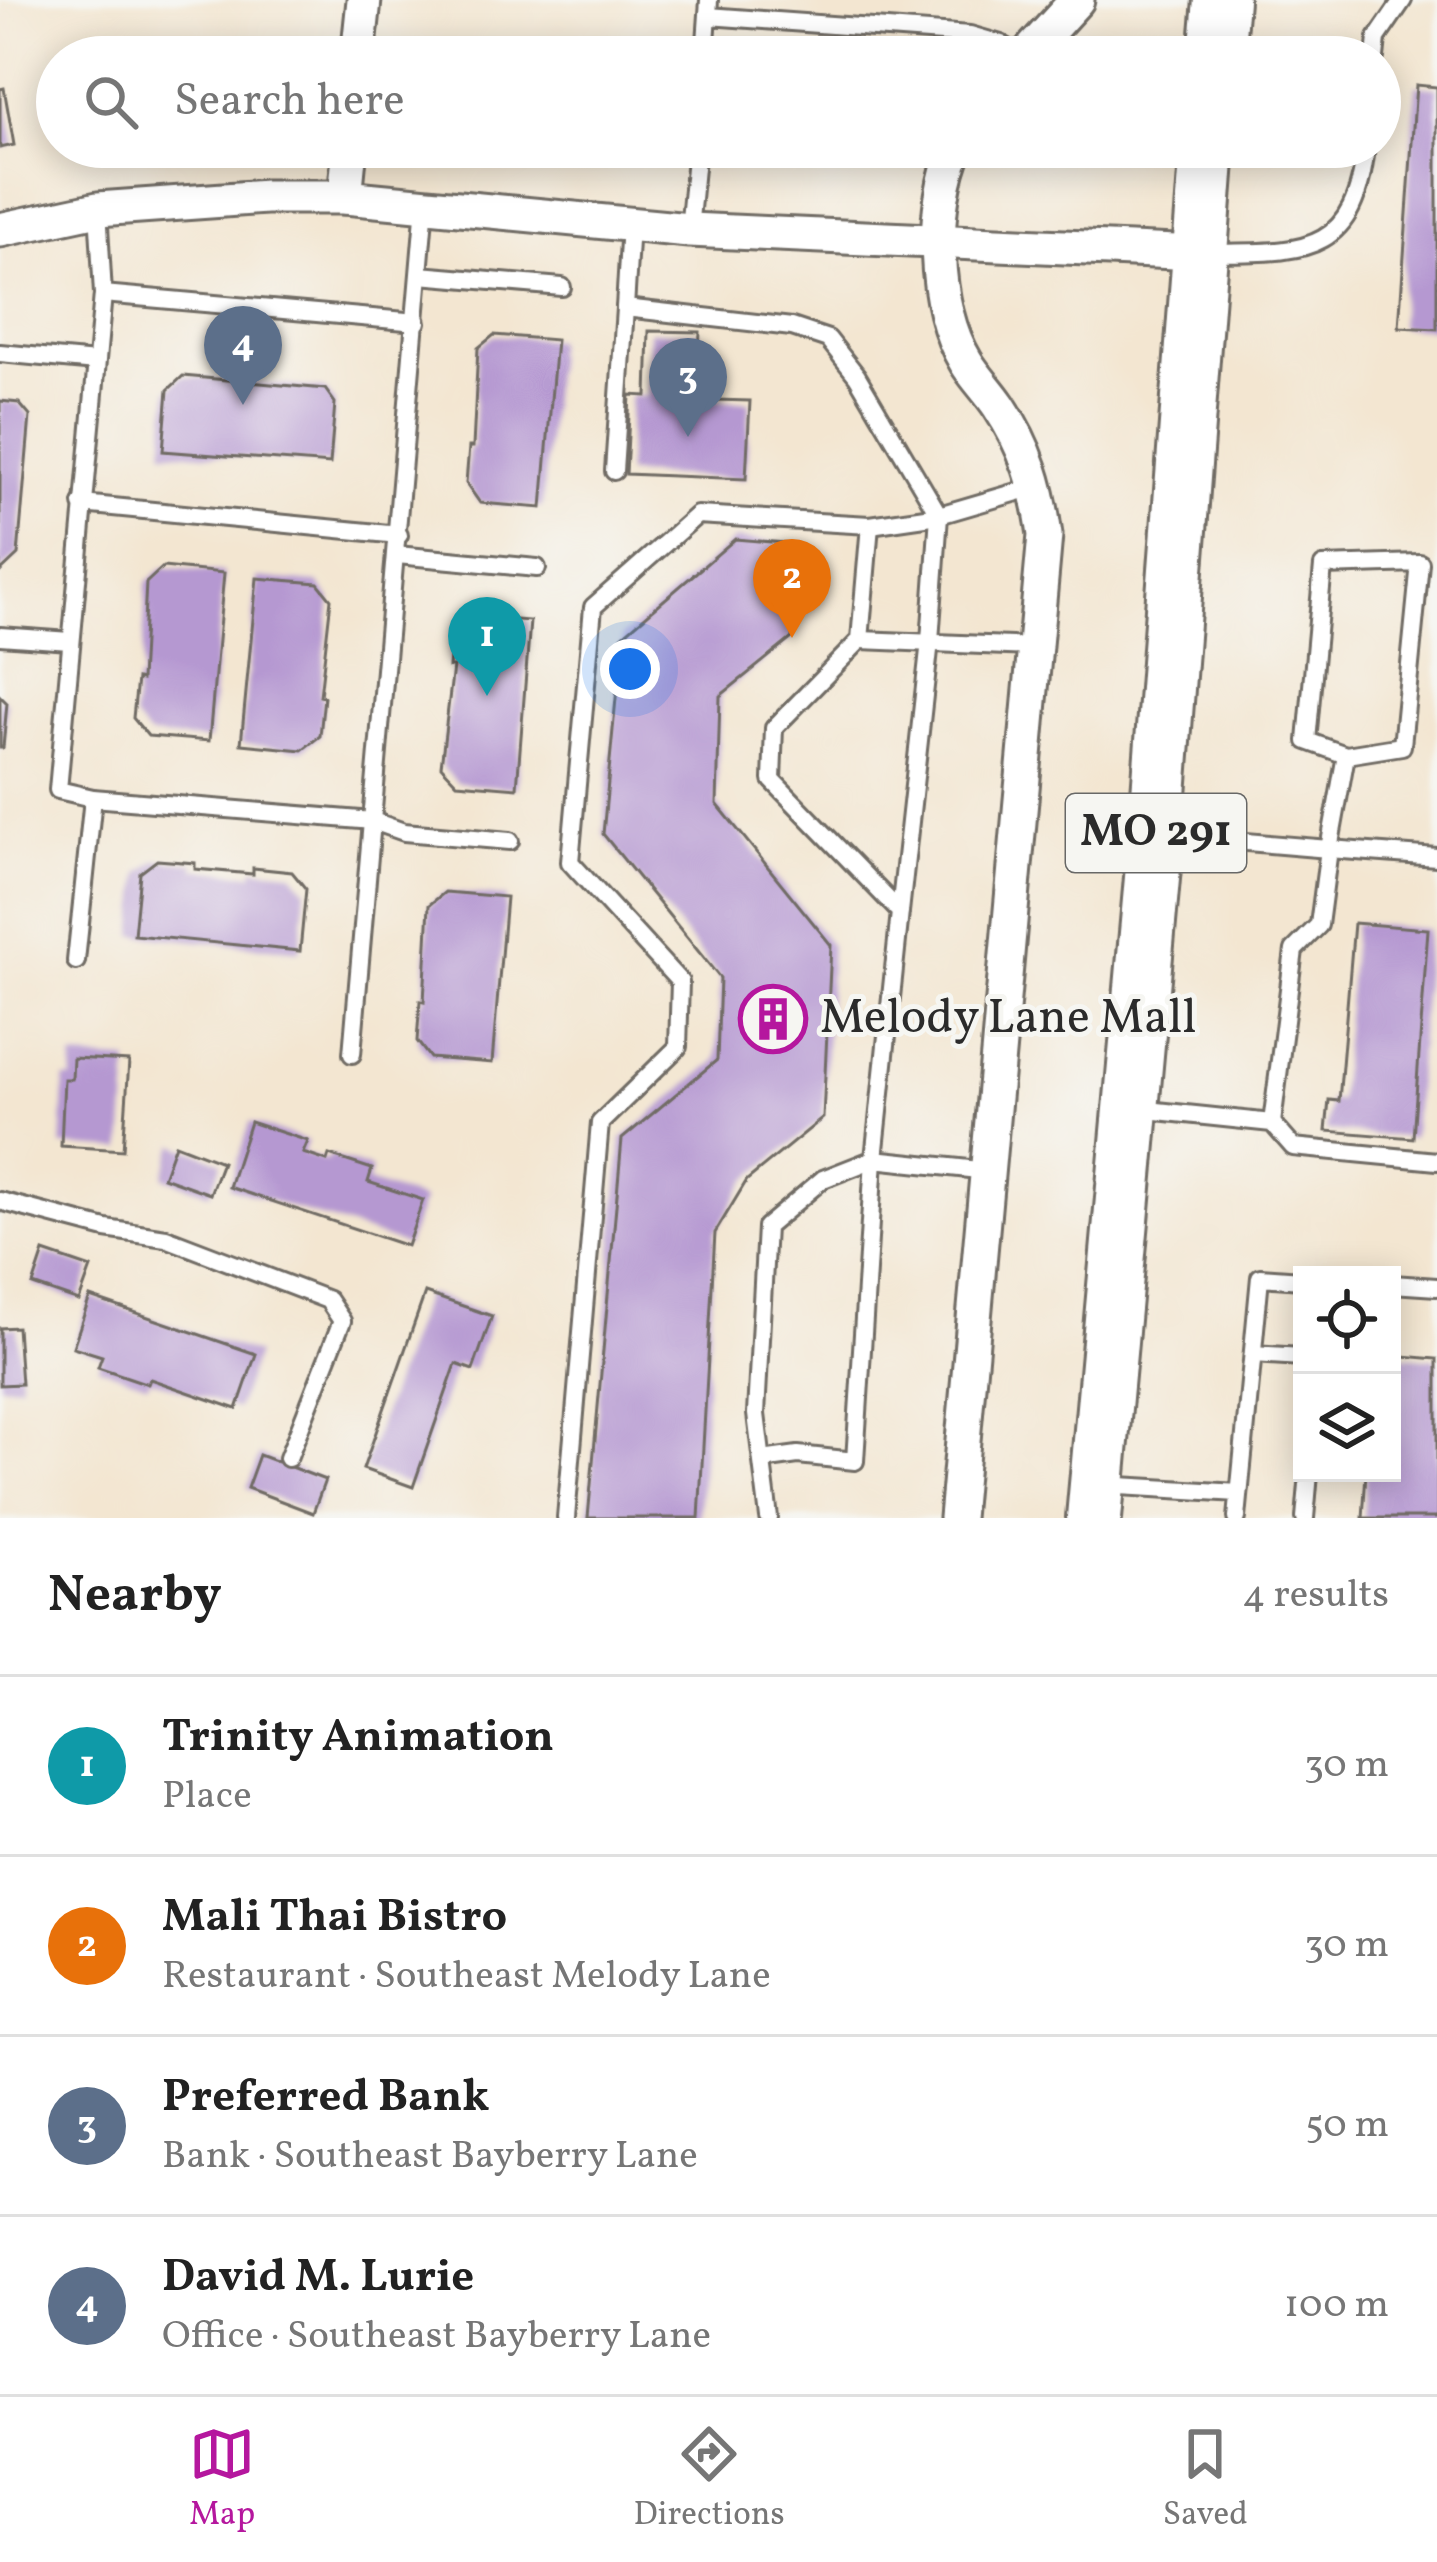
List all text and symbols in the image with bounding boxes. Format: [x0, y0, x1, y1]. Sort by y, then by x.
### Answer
search box [36, 36, 1401, 168]
icon: search [78, 69, 144, 135]
text: Search here [174, 71, 405, 134]
pin: 4 [204, 306, 282, 405]
pin: 3 [649, 338, 727, 437]
pin: 2 [753, 539, 831, 638]
pin: 1 [448, 597, 526, 696]
your location [600, 639, 660, 699]
road number: MO 291 [1066, 794, 1246, 872]
building icon: Melody Lane Mall [738, 984, 808, 1054]
place label: Melody Lane Mall [820, 986, 1197, 1053]
map controls [1293, 1266, 1401, 1482]
button: locate [1293, 1266, 1401, 1374]
button: layers [1293, 1374, 1401, 1482]
text: Nearby [48, 1561, 222, 1632]
text: 4 results [1242, 1569, 1389, 1623]
text: Trinity Animation [162, 1707, 554, 1770]
text: 1 [79, 1739, 95, 1793]
text: 30 m [1304, 1739, 1389, 1793]
text: Place [162, 1770, 252, 1824]
text: Mali Thai Bistro [162, 1887, 507, 1950]
text: 2 [77, 1919, 97, 1973]
text: 30 m [1304, 1919, 1389, 1973]
text: Restaurant · Southeast Melody Lane [162, 1950, 771, 2004]
text: Preferred Bank [162, 2067, 490, 2130]
text: 3 [77, 2099, 97, 2153]
text: 50 m [1305, 2099, 1389, 2153]
text: Bank · Southeast Bayberry Lane [162, 2130, 698, 2184]
text: David M. Lurie [162, 2247, 474, 2310]
text: 4 [75, 2279, 99, 2333]
text: 100 m [1284, 2279, 1389, 2333]
text: Office · Southeast Bayberry Lane [162, 2310, 711, 2364]
tab: Map [189, 2421, 255, 2539]
tab: Directions [633, 2421, 785, 2539]
tab: Saved [1163, 2421, 1248, 2539]

